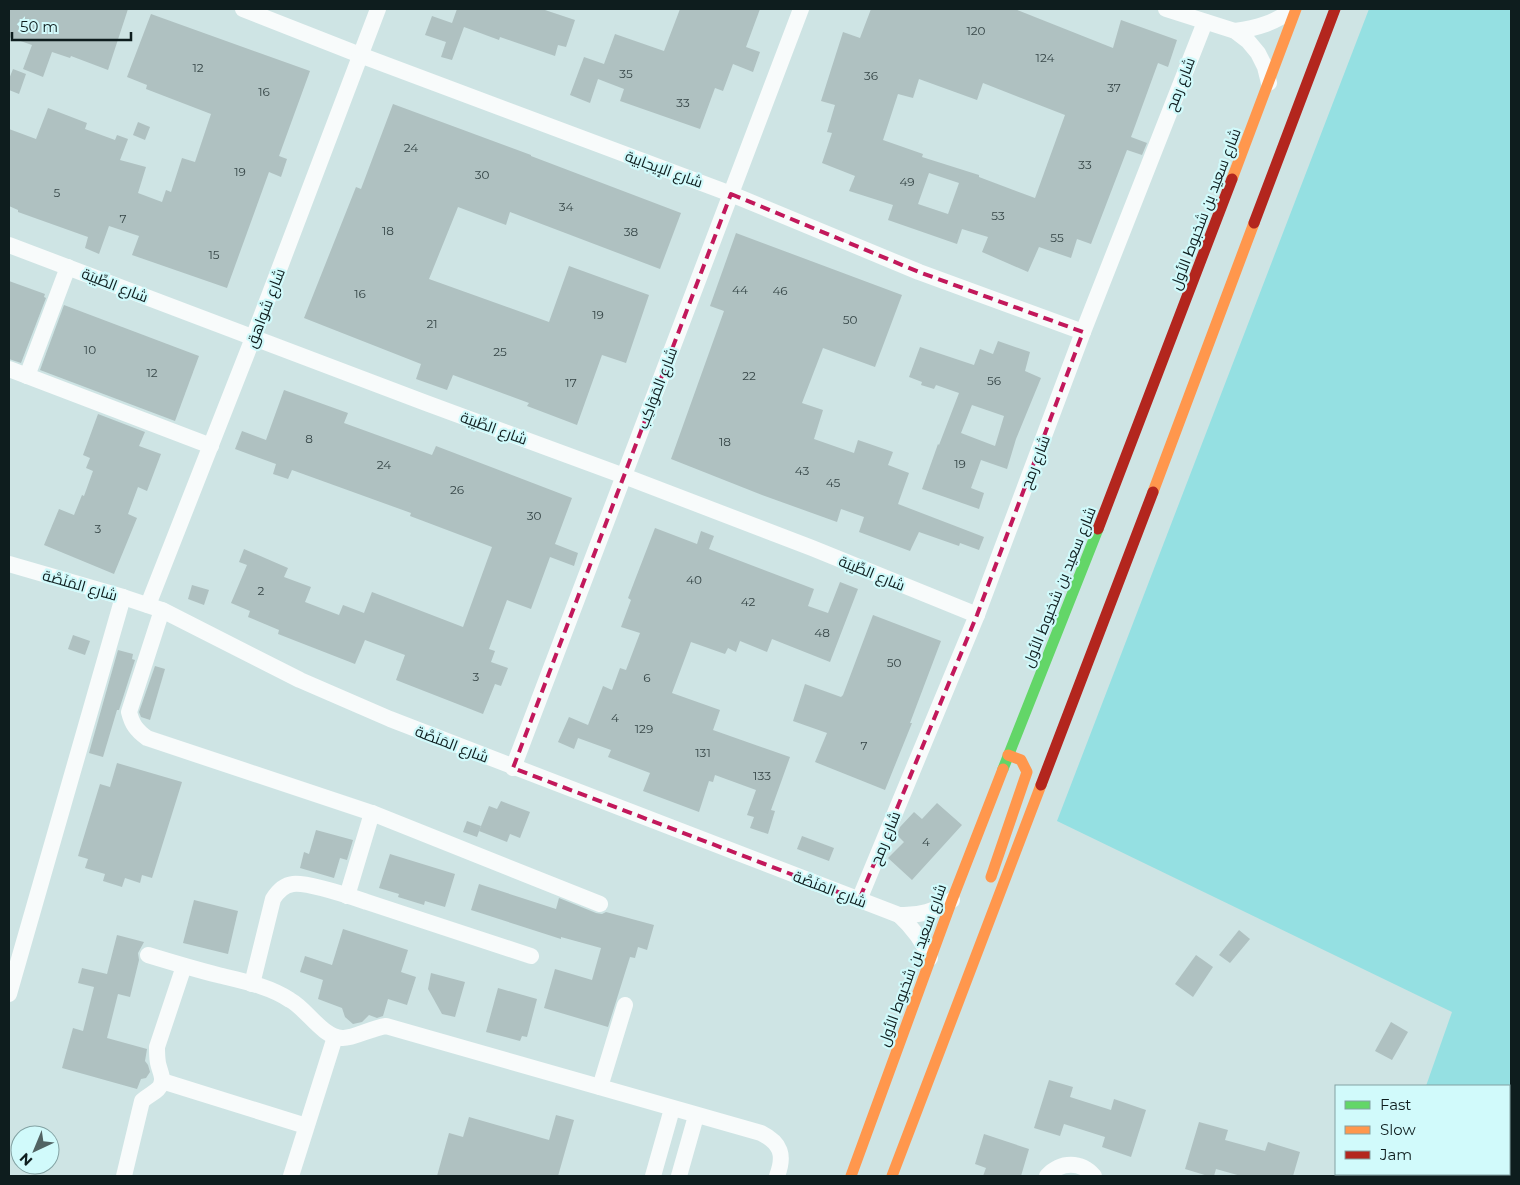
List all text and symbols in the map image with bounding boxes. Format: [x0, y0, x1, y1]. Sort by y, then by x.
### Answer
scale bar [12, 10, 131, 42]
text: 50 m [20, 17, 58, 36]
house number: 120 [966, 23, 986, 38]
house number: 124 [1036, 50, 1054, 65]
street label: شارع رمح [1161, 54, 1201, 114]
house number: 12 [192, 60, 204, 75]
house number: 35 [619, 66, 633, 81]
house number: 36 [864, 68, 878, 83]
house number: 37 [1107, 80, 1121, 95]
house number: 16 [258, 84, 270, 99]
house number: 33 [676, 95, 690, 110]
street label: شارع سعيد بن شخبوط الأول [1165, 126, 1246, 293]
house number: 24 [404, 140, 418, 155]
street label: شارع الإيجابية [622, 146, 705, 194]
house number: 33 [1078, 157, 1092, 172]
house number: 19 [234, 164, 246, 179]
house number: 30 [475, 167, 489, 182]
house number: 49 [899, 174, 915, 189]
house number: 5 [54, 185, 61, 200]
house number: 34 [559, 199, 573, 214]
house number: 53 [991, 208, 1005, 223]
house number: 7 [119, 211, 127, 226]
house number: 18 [382, 223, 394, 238]
house number: 38 [624, 224, 639, 239]
house number: 55 [1050, 230, 1064, 245]
house number: 15 [208, 247, 220, 262]
street label: شارع الطِّيبَة [78, 264, 151, 308]
street label: شارع شواهق [241, 266, 291, 351]
house number: 44 [732, 282, 748, 297]
house number: 46 [772, 283, 788, 298]
house number: 16 [354, 286, 366, 301]
house number: 19 [592, 307, 604, 322]
house number: 50 [843, 312, 857, 327]
house number: 21 [426, 316, 438, 331]
house number: 10 [84, 342, 96, 357]
house number: 25 [493, 344, 507, 359]
street label: شارع المَوَاكِب [633, 345, 683, 432]
house number: 12 [146, 365, 158, 380]
house number: 22 [742, 368, 756, 383]
house number: 56 [987, 373, 1001, 388]
house number: 17 [565, 375, 577, 390]
street label: شارع الطِّيبَة [457, 407, 530, 451]
house number: 8 [305, 431, 313, 446]
street label: شارع رمح [1016, 432, 1056, 492]
house number: 18 [719, 434, 731, 449]
house number: 19 [954, 456, 966, 471]
house number: 24 [377, 457, 391, 472]
house number: 43 [795, 463, 809, 478]
house number: 45 [826, 475, 841, 490]
house number: 26 [450, 482, 464, 497]
street label: شارع سعيد بن شخبوط الأول [1018, 504, 1102, 671]
house number: 30 [527, 508, 541, 523]
house number: 3 [95, 521, 102, 536]
street label: شارع الطِّيبَة [835, 551, 908, 597]
street label: شارع المَنَصَّة [40, 565, 120, 607]
house number: 40 [686, 572, 702, 587]
house number: 2 [258, 583, 265, 598]
house number: 42 [741, 594, 756, 609]
house number: 48 [814, 625, 830, 640]
house number: 50 [887, 655, 901, 670]
house number: 3 [473, 669, 480, 684]
house number: 6 [643, 670, 651, 685]
house number: 4 [611, 710, 619, 725]
street label: شارع المَنَصَّة [412, 721, 491, 769]
house number: 129 [635, 721, 653, 736]
house number: 7 [860, 738, 868, 753]
house number: 131 [695, 745, 711, 760]
house number: 133 [753, 768, 771, 783]
street label: شارع رمح [866, 808, 906, 868]
house number: 4 [922, 834, 930, 849]
street label: شارع المَنَصَّة [790, 866, 869, 914]
street label: شارع سعيد بن شخبوط الأول [874, 881, 952, 1050]
legend [1335, 1085, 1510, 1175]
text: Fast [1380, 1095, 1411, 1114]
text: Slow [1380, 1120, 1416, 1139]
north arrow [10, 1125, 60, 1175]
text: Jam [1379, 1145, 1412, 1164]
text: N [16, 1149, 36, 1170]

